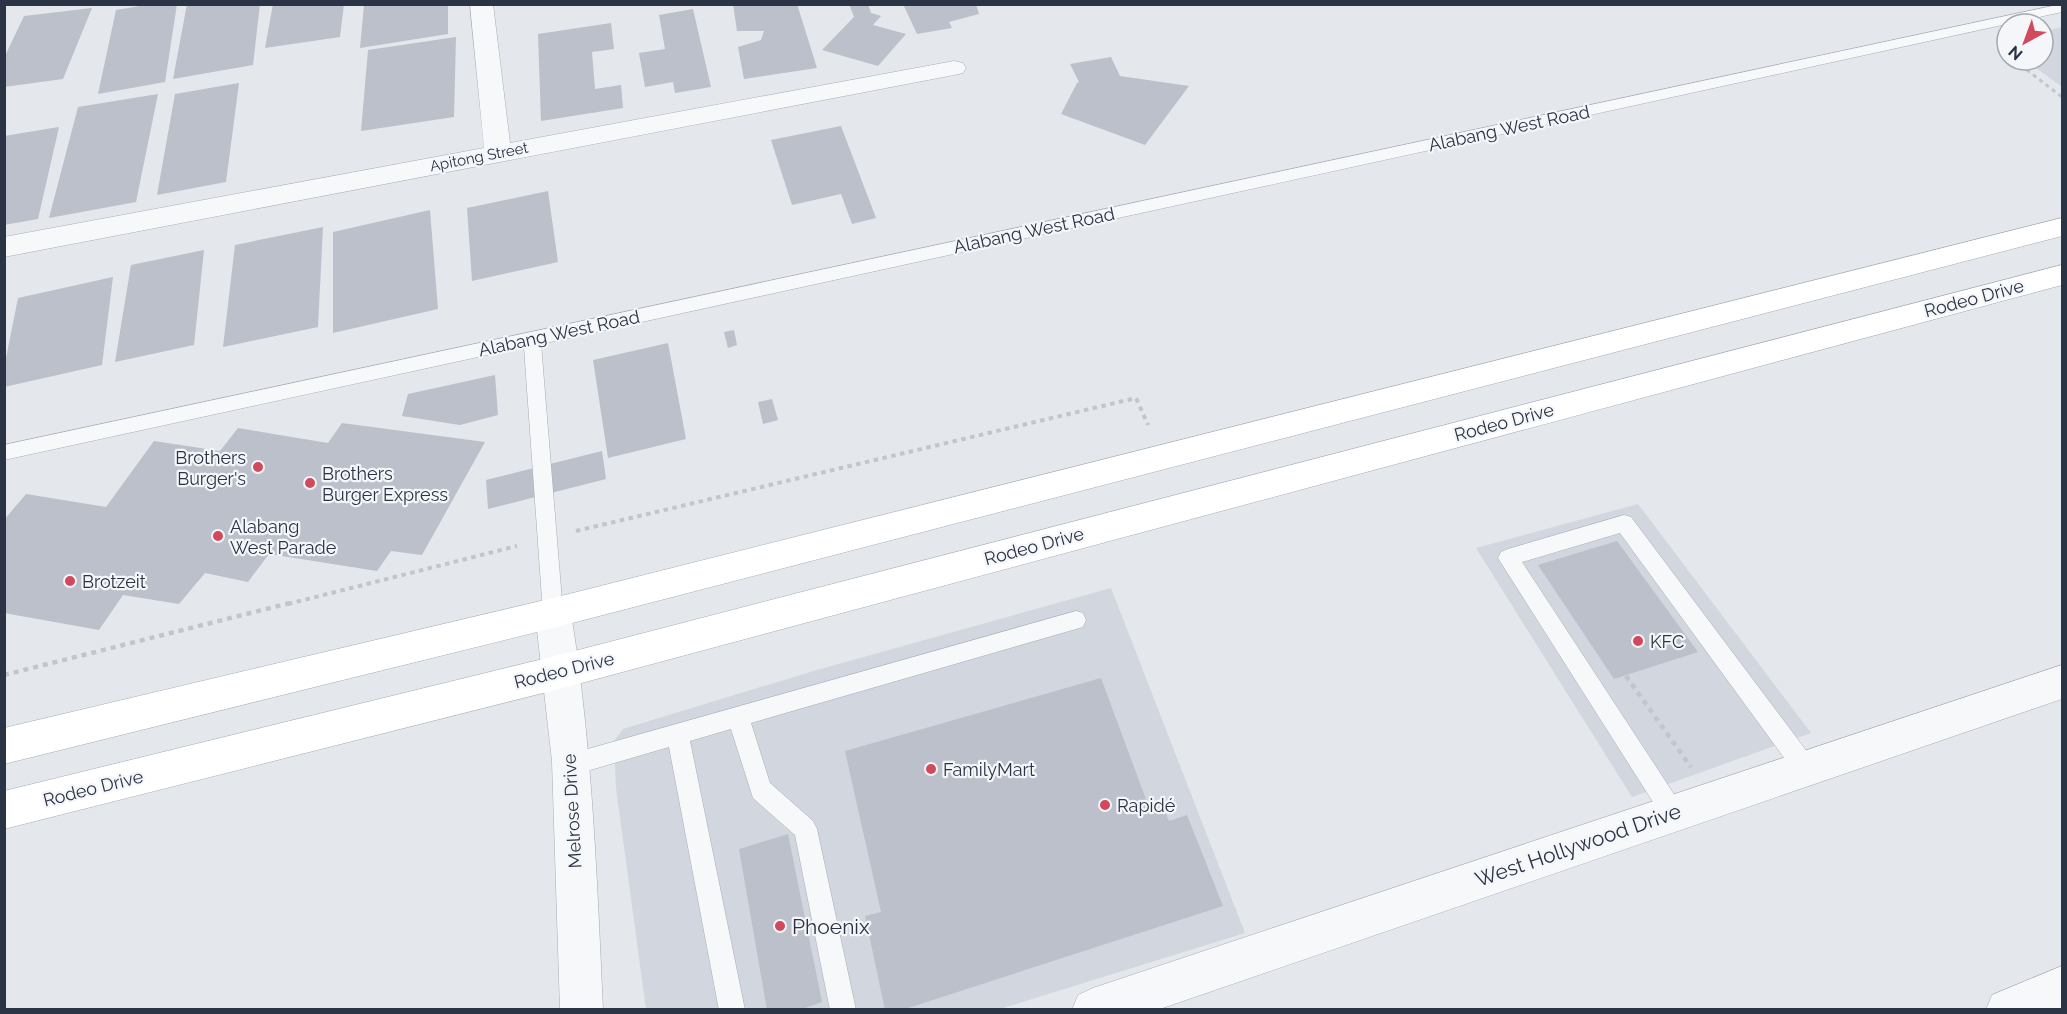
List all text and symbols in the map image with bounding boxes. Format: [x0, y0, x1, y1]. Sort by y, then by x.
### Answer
north arrow [1995, 12, 2055, 72]
text: N [2005, 42, 2026, 64]
street label: Alabang West Road [1427, 101, 1591, 155]
street label: Apitong Street [428, 139, 530, 175]
street label: Alabang West Road [952, 203, 1116, 257]
street label: Rodeo Drive [1922, 275, 2026, 321]
street label: Alabang West Road [477, 306, 641, 360]
street label: Rodeo Drive [1452, 399, 1556, 445]
place label: Brothers Burger's [175, 447, 246, 489]
marker: Brothers Burger's [251, 460, 265, 474]
place label: Brothers Burger Express [322, 463, 448, 505]
marker: Brothers Burger Express [303, 476, 317, 490]
place label: Alabang West Parade [230, 516, 337, 558]
street label: Rodeo Drive [982, 523, 1086, 569]
marker: Alabang West Parade [211, 529, 225, 543]
place label: Brotzeit [82, 571, 146, 592]
marker: Brotzeit [63, 574, 77, 588]
place label: KFC [1650, 631, 1684, 652]
marker: KFC [1631, 634, 1645, 648]
street label: Rodeo Drive [512, 647, 617, 693]
street label: Melrose Drive [558, 753, 585, 869]
place label: FamilyMart [943, 759, 1035, 780]
marker: FamilyMart [924, 762, 938, 776]
street label: Rodeo Drive [41, 765, 146, 811]
place label: Rapidé [1117, 795, 1176, 816]
marker: Rapidé [1098, 798, 1112, 812]
street label: West Hollywood Drive [1472, 798, 1684, 892]
place label: Phoenix [792, 914, 870, 939]
marker: Phoenix [773, 919, 787, 933]

